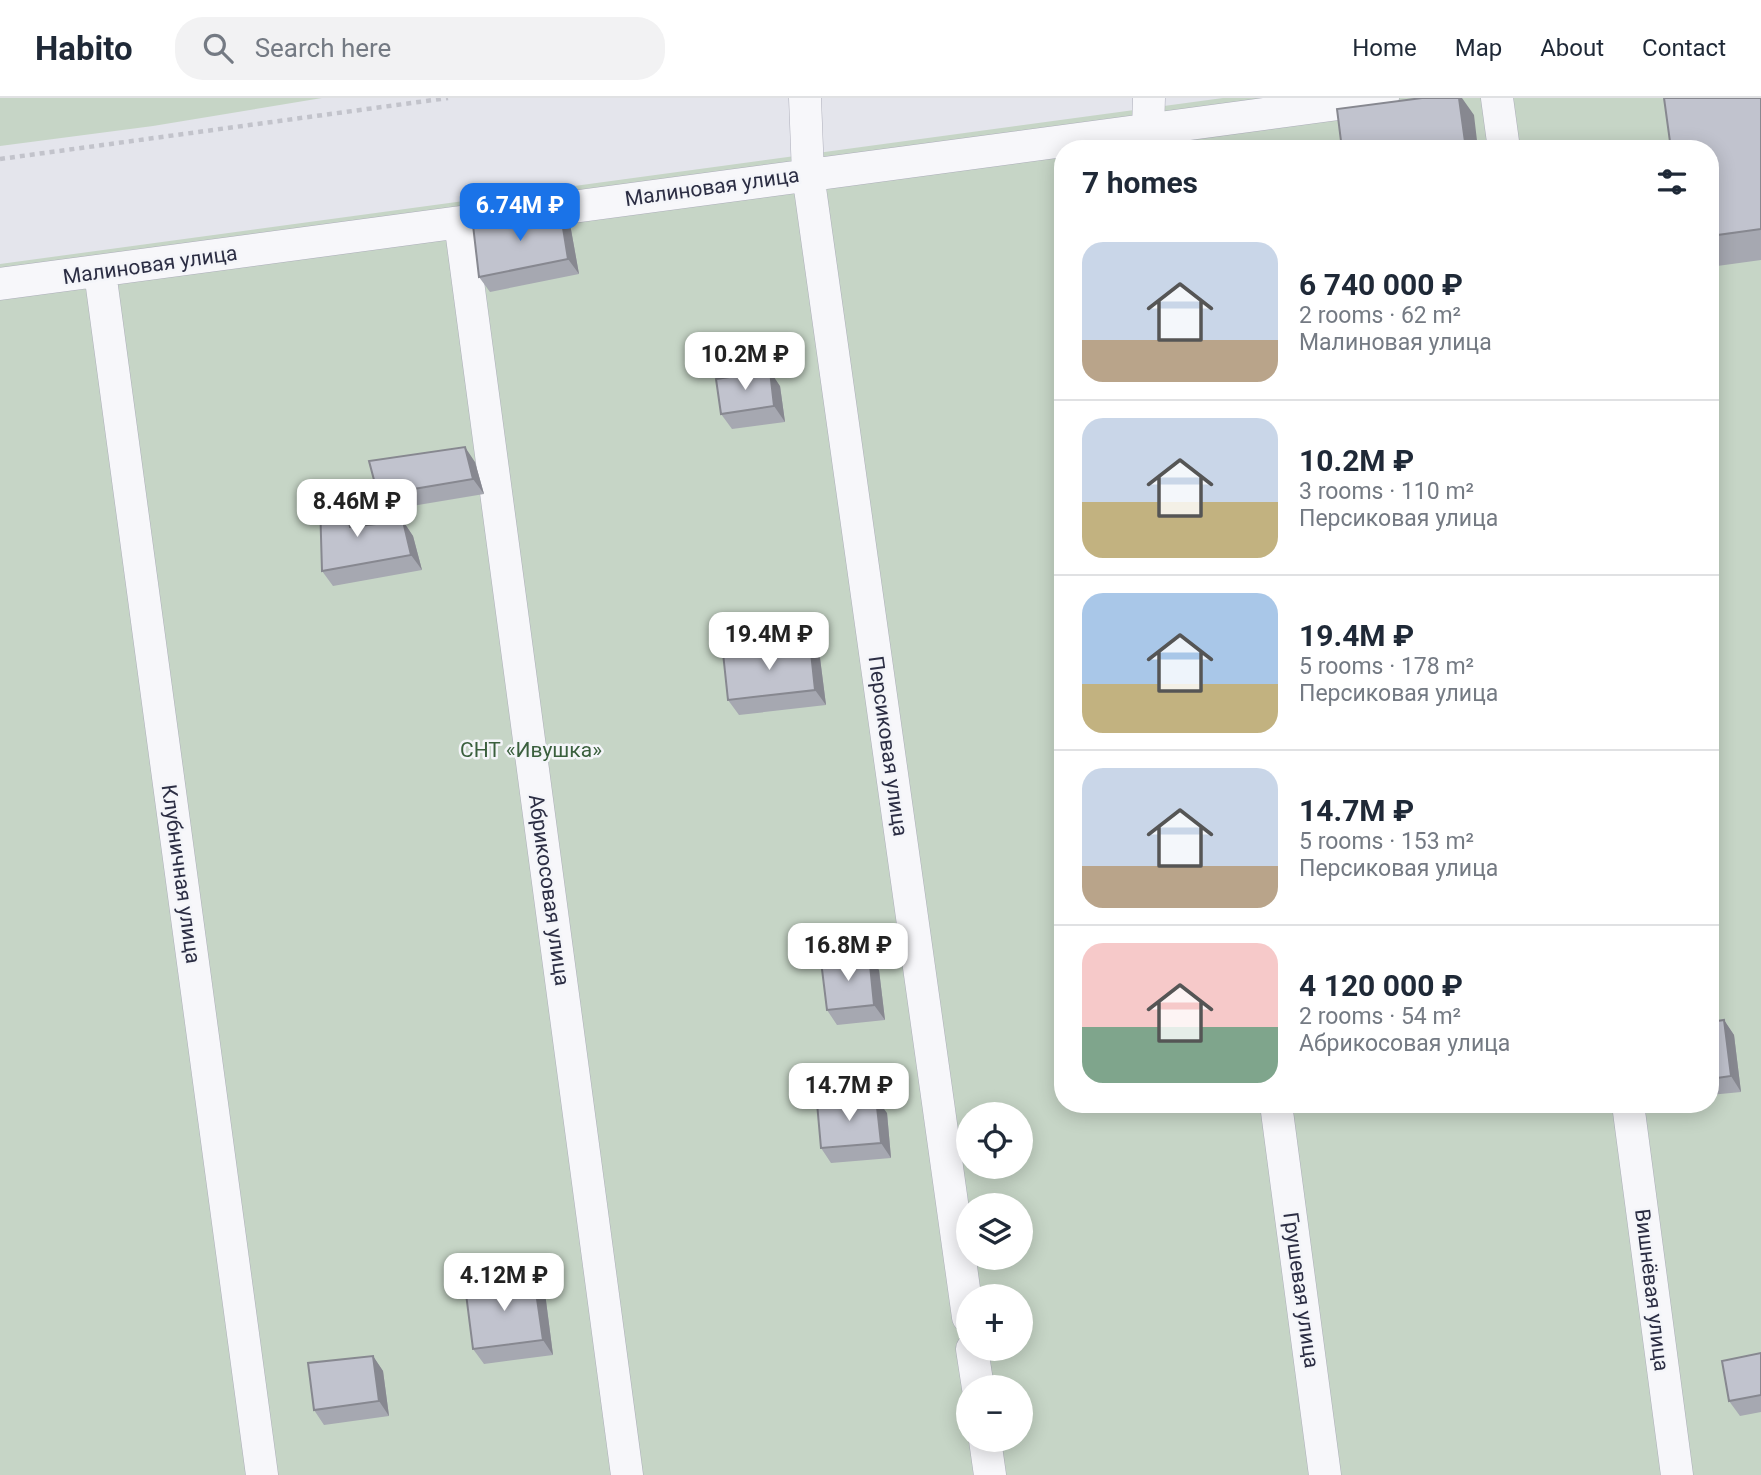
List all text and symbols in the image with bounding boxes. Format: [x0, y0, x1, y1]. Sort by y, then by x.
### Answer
search box [175, 17, 665, 80]
text: Habito [35, 29, 133, 68]
icon: search [199, 29, 237, 67]
text: Search here [255, 33, 391, 63]
text: Home [1352, 34, 1417, 62]
text: Map [1455, 34, 1502, 62]
text: About [1540, 34, 1604, 62]
text: Contact [1642, 34, 1726, 62]
street label: Малиновая улица [623, 163, 801, 211]
icon: filters [1653, 163, 1691, 201]
text: 7 homes [1082, 165, 1198, 200]
pin: 6.74M ₽ [455, 184, 585, 243]
text: 6.74M ₽ [476, 192, 564, 219]
street label: Малиновая улица [61, 241, 239, 289]
text: 6 740 000 ₽ [1299, 267, 1463, 302]
icon: home [1138, 270, 1222, 354]
text: 2 rooms · 62 m² [1299, 302, 1461, 329]
text: Малиновая улица [1299, 329, 1492, 356]
pin: 10.2M ₽ [680, 332, 810, 392]
text: 10.2M ₽ [701, 341, 789, 368]
text: 10.2M ₽ [1299, 443, 1414, 478]
icon: home [1138, 446, 1222, 530]
text: 3 rooms · 110 m² [1299, 478, 1474, 505]
pin: 8.46M ₽ [292, 480, 422, 539]
text: 8.46M ₽ [313, 488, 401, 515]
text: Персиковая улица [1299, 505, 1498, 532]
pin: 19.4M ₽ [704, 612, 834, 672]
text: 19.4M ₽ [1299, 618, 1414, 653]
text: 19.4M ₽ [725, 621, 813, 648]
icon: home [1138, 621, 1222, 705]
text: 5 rooms · 178 m² [1299, 653, 1474, 680]
street label: Персиковая улица [863, 654, 913, 838]
text: Персиковая улица [1299, 680, 1498, 707]
park label: СНТ «Ивушка» [460, 738, 602, 762]
street label: Клубничная улица [157, 783, 205, 965]
street label: Абрикосовая улица [524, 793, 574, 987]
text: 14.7M ₽ [1299, 793, 1414, 828]
icon: home [1138, 796, 1222, 880]
text: 5 rooms · 153 m² [1299, 828, 1474, 855]
text: Персиковая улица [1299, 855, 1498, 882]
pin: 16.8M ₽ [783, 924, 913, 983]
text: 16.8M ₽ [804, 932, 892, 959]
text: 4 120 000 ₽ [1299, 968, 1463, 1003]
icon: home [1138, 971, 1222, 1055]
text: 2 rooms · 54 m² [1299, 1003, 1461, 1030]
text: Абрикосовая улица [1299, 1030, 1510, 1057]
pin: 14.7M ₽ [784, 1063, 914, 1123]
text: 14.7M ₽ [805, 1072, 893, 1099]
map controls [956, 1102, 1033, 1452]
button: locate [956, 1102, 1033, 1179]
button: layers [956, 1193, 1033, 1270]
street label: Вишнёвая улица [1630, 1208, 1674, 1372]
street label: Грушевая улица [1278, 1211, 1324, 1369]
pin: 4.12M ₽ [439, 1254, 569, 1313]
text: 4.12M ₽ [460, 1262, 548, 1289]
button: + [956, 1284, 1033, 1361]
button: − [956, 1375, 1033, 1452]

